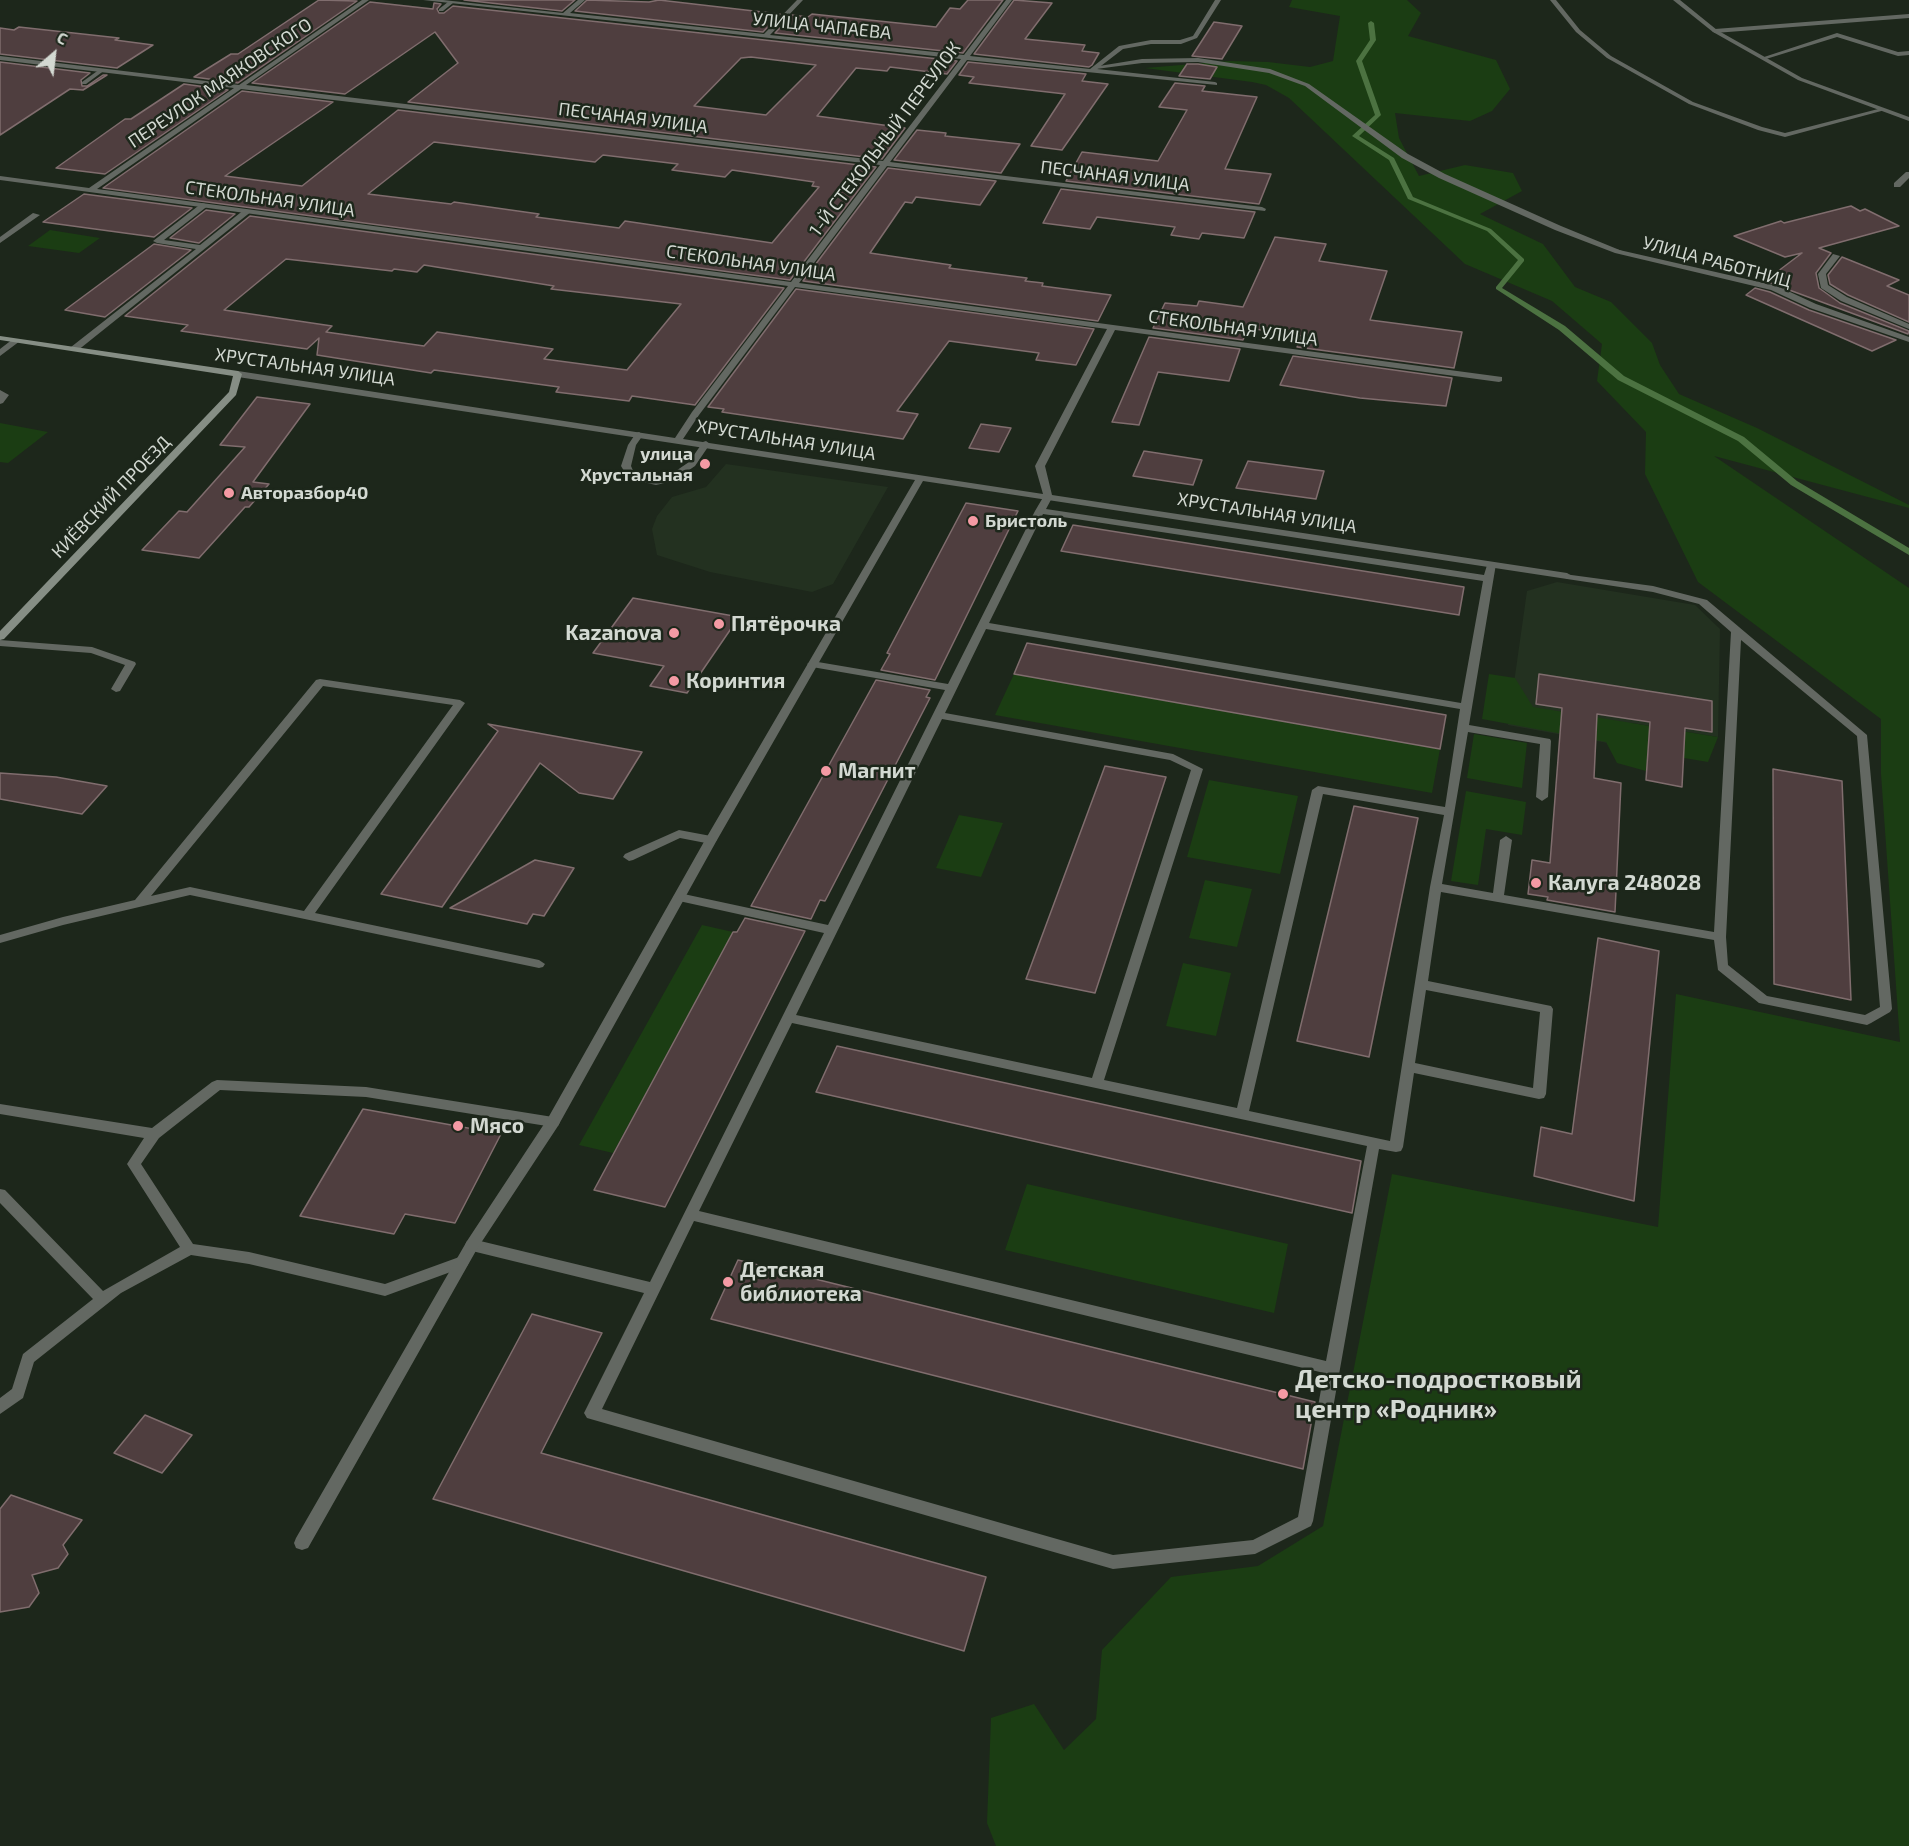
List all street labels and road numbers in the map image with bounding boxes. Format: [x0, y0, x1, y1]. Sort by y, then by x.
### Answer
street label: УЛИЦА ЧАПАЕВА [752, 8, 892, 44]
street label: ПЕРЕУЛОК МАЯКОВСКОГО [124, 13, 316, 153]
street label: 1-Й СТЕКОЛЬНЫЙ ПЕРЕУЛОК [805, 38, 965, 240]
street label: ПЕСЧАНАЯ УЛИЦА [557, 98, 709, 138]
street label: ПЕСЧАНАЯ УЛИЦА [1039, 156, 1191, 196]
street label: СТЕКОЛЬНАЯ УЛИЦА [184, 176, 356, 222]
street label: УЛИЦА РАБОТНИЦ [1640, 232, 1794, 292]
street label: СТЕКОЛЬНАЯ УЛИЦА [665, 240, 837, 286]
street label: СТЕКОЛЬНАЯ УЛИЦА [1147, 305, 1319, 351]
street label: ХРУСТАЛЬНАЯ УЛИЦА [214, 344, 396, 390]
street label: ХРУСТАЛЬНАЯ УЛИЦА [695, 415, 877, 465]
street label: КИЁВСКИЙ ПРОЕЗД [47, 431, 175, 563]
street label: ХРУСТАЛЬНАЯ УЛИЦА [1176, 488, 1358, 538]

